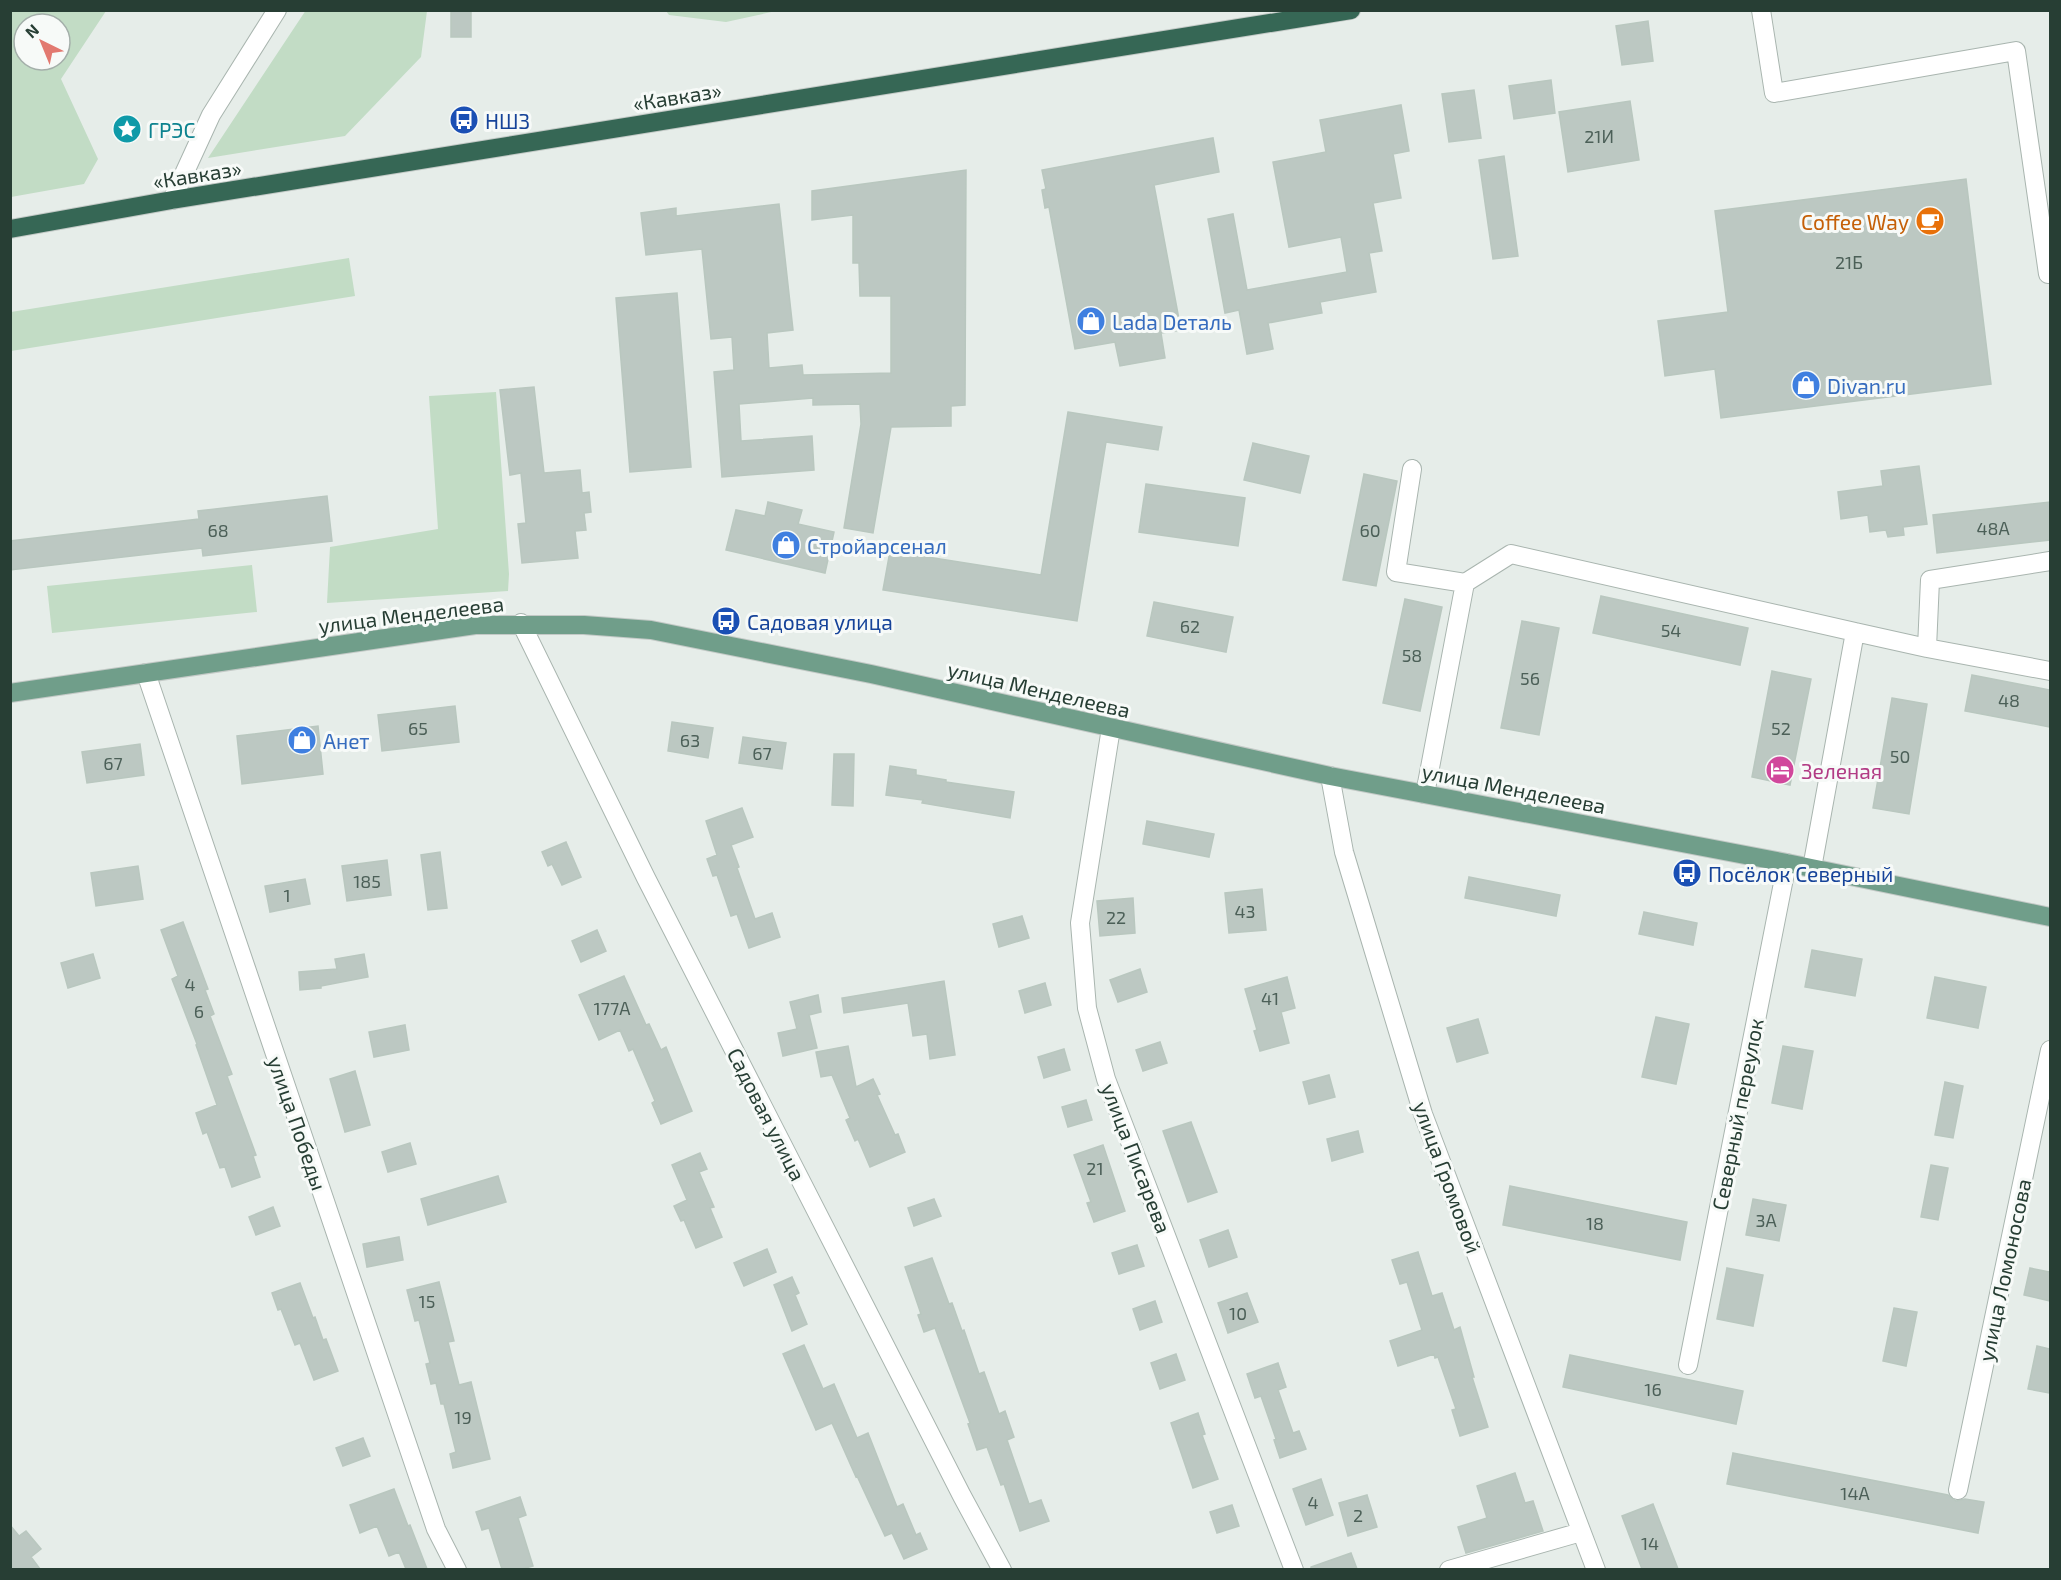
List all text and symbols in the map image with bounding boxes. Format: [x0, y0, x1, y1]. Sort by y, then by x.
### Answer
north arrow [12, 12, 72, 72]
text: N [21, 20, 42, 42]
street label: «Кавказ» [631, 77, 723, 115]
bus stop icon: НШЗ [448, 104, 480, 136]
place label: НШЗ [485, 108, 530, 133]
place icon: ГРЭС [111, 113, 143, 145]
place label: ГРЭС [148, 117, 195, 142]
house number: 21И [1584, 125, 1614, 147]
street label: «Кавказ» [151, 155, 243, 193]
cafe icon: Coffee Way [1914, 205, 1946, 237]
place label: Coffee Way [1801, 209, 1909, 234]
house number: 21Б [1835, 251, 1863, 273]
shop icon: Lada Dеталь [1075, 305, 1107, 337]
place label: Lada Dеталь [1112, 309, 1232, 334]
shop icon: Divan.ru [1790, 369, 1822, 401]
place label: Divan.ru [1827, 373, 1906, 398]
house number: 48А [1976, 517, 2010, 539]
house number: 68 [207, 519, 229, 541]
house number: 60 [1359, 519, 1381, 541]
shop icon: Стройарсенал [770, 529, 802, 561]
place label: Стройарсенал [807, 533, 947, 558]
street label: улица Менделеева [317, 590, 505, 639]
bus stop icon: Садовая улица [710, 605, 742, 637]
place label: Садовая улица [747, 609, 893, 635]
house number: 62 [1180, 615, 1200, 637]
house number: 54 [1661, 619, 1681, 641]
house number: 58 [1402, 644, 1422, 666]
street label: улица Менделеева [945, 656, 1133, 723]
house number: 56 [1520, 667, 1540, 689]
house number: 48 [1998, 689, 2020, 711]
house number: 65 [408, 717, 428, 739]
house number: 52 [1771, 717, 1791, 739]
shop icon: Анет [286, 724, 318, 756]
place label: Анет [323, 728, 370, 753]
house number: 63 [680, 729, 700, 751]
house number: 67 [752, 742, 772, 764]
house number: 50 [1890, 745, 1910, 767]
house number: 67 [103, 752, 123, 774]
hotel icon: Зеленая [1764, 754, 1796, 786]
street label: улица Менделеева [1420, 758, 1608, 819]
place label: Зеленая [1801, 758, 1882, 783]
bus stop icon: Посёлок Северный [1671, 857, 1703, 889]
place label: Посёлок Северный [1708, 861, 1893, 886]
house number: 185 [353, 870, 381, 892]
house number: 1 [283, 884, 291, 906]
house number: 43 [1234, 900, 1256, 922]
house number: 22 [1106, 906, 1126, 928]
house number: 4 [184, 973, 196, 995]
house number: 41 [1261, 987, 1279, 1009]
house number: 177А [594, 997, 631, 1019]
house number: 6 [194, 1000, 204, 1022]
street label: Северный переулок [1706, 1016, 1769, 1212]
street label: Садовая улица [722, 1043, 811, 1185]
street label: улица Победы [262, 1053, 333, 1194]
street label: улица Писарева [1096, 1080, 1177, 1237]
street label: улица Громовой [1408, 1098, 1487, 1257]
house number: 21 [1086, 1157, 1104, 1179]
street label: улица Ломоносова [1972, 1176, 2037, 1364]
house number: 3А [1755, 1209, 1777, 1231]
house number: 18 [1586, 1212, 1604, 1234]
house number: 15 [419, 1290, 435, 1312]
house number: 10 [1229, 1302, 1247, 1324]
house number: 16 [1644, 1378, 1662, 1400]
house number: 19 [454, 1406, 472, 1428]
house number: 14А [1840, 1482, 1871, 1504]
house number: 4 [1307, 1491, 1319, 1513]
house number: 2 [1353, 1504, 1363, 1526]
house number: 14 [1641, 1532, 1659, 1554]

